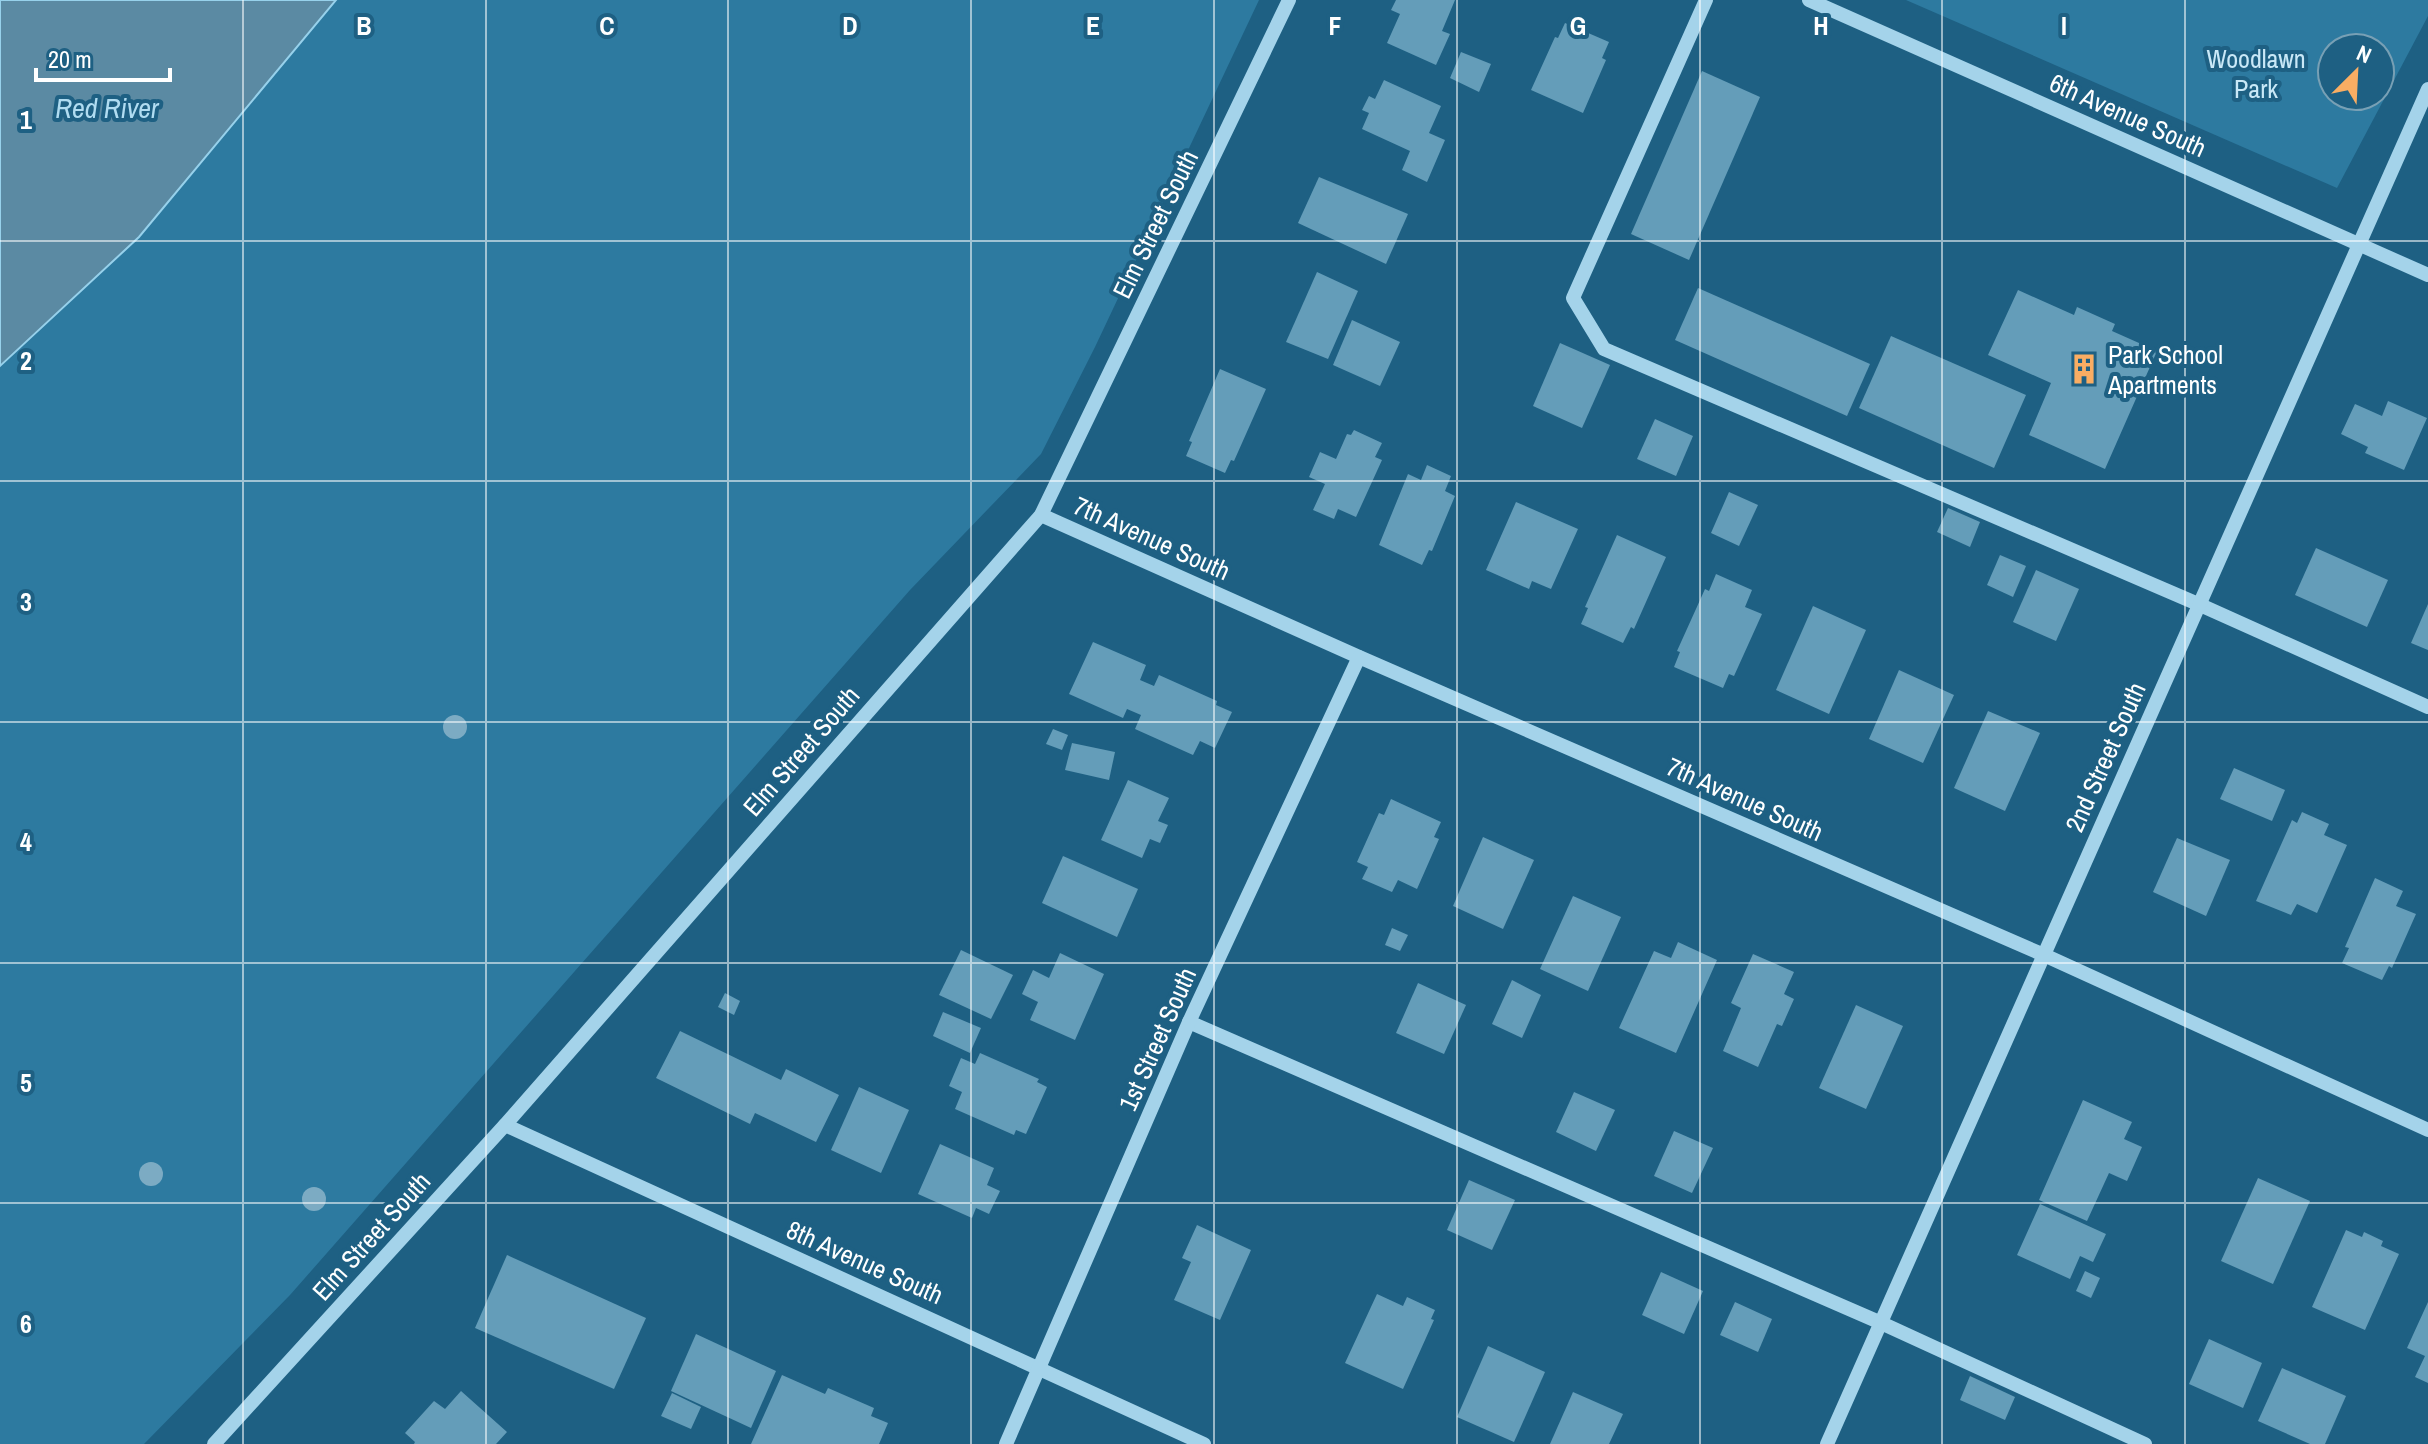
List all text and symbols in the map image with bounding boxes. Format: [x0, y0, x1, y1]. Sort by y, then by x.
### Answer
text: B [356, 8, 372, 43]
text: C [599, 8, 615, 43]
text: D [842, 8, 858, 43]
text: E [1086, 8, 1100, 43]
text: F [1328, 8, 1342, 43]
text: G [1570, 8, 1586, 43]
text: H [1813, 8, 1829, 43]
text: I [2061, 8, 2067, 43]
scale bar [36, 32, 170, 82]
north arrow [2316, 32, 2396, 112]
text: N [2352, 37, 2376, 70]
park label: Woodlawn Park [2206, 41, 2306, 106]
text: 20 m [48, 43, 92, 75]
street label: 6th Avenue South [2044, 65, 2212, 165]
water label: Red River [55, 89, 160, 127]
text: 1 [20, 102, 32, 137]
street label: Elm Street South [1104, 144, 1206, 304]
place label: Park School Apartments [2107, 337, 2223, 402]
text: 2 [20, 343, 32, 378]
building icon: Park School Apartments [2067, 352, 2101, 386]
street label: 7th Avenue South [1068, 488, 1236, 588]
text: 3 [20, 584, 32, 619]
street label: 2nd Street South [2056, 677, 2154, 837]
street label: Elm Street South [735, 679, 867, 823]
street label: 7th Avenue South [1661, 749, 1829, 849]
text: 4 [20, 824, 32, 859]
street label: 1st Street South [1110, 962, 1204, 1116]
text: 5 [20, 1065, 32, 1100]
street label: Elm Street South [304, 1164, 438, 1308]
street label: 8th Avenue South [781, 1212, 949, 1312]
text: 6 [20, 1306, 32, 1341]

